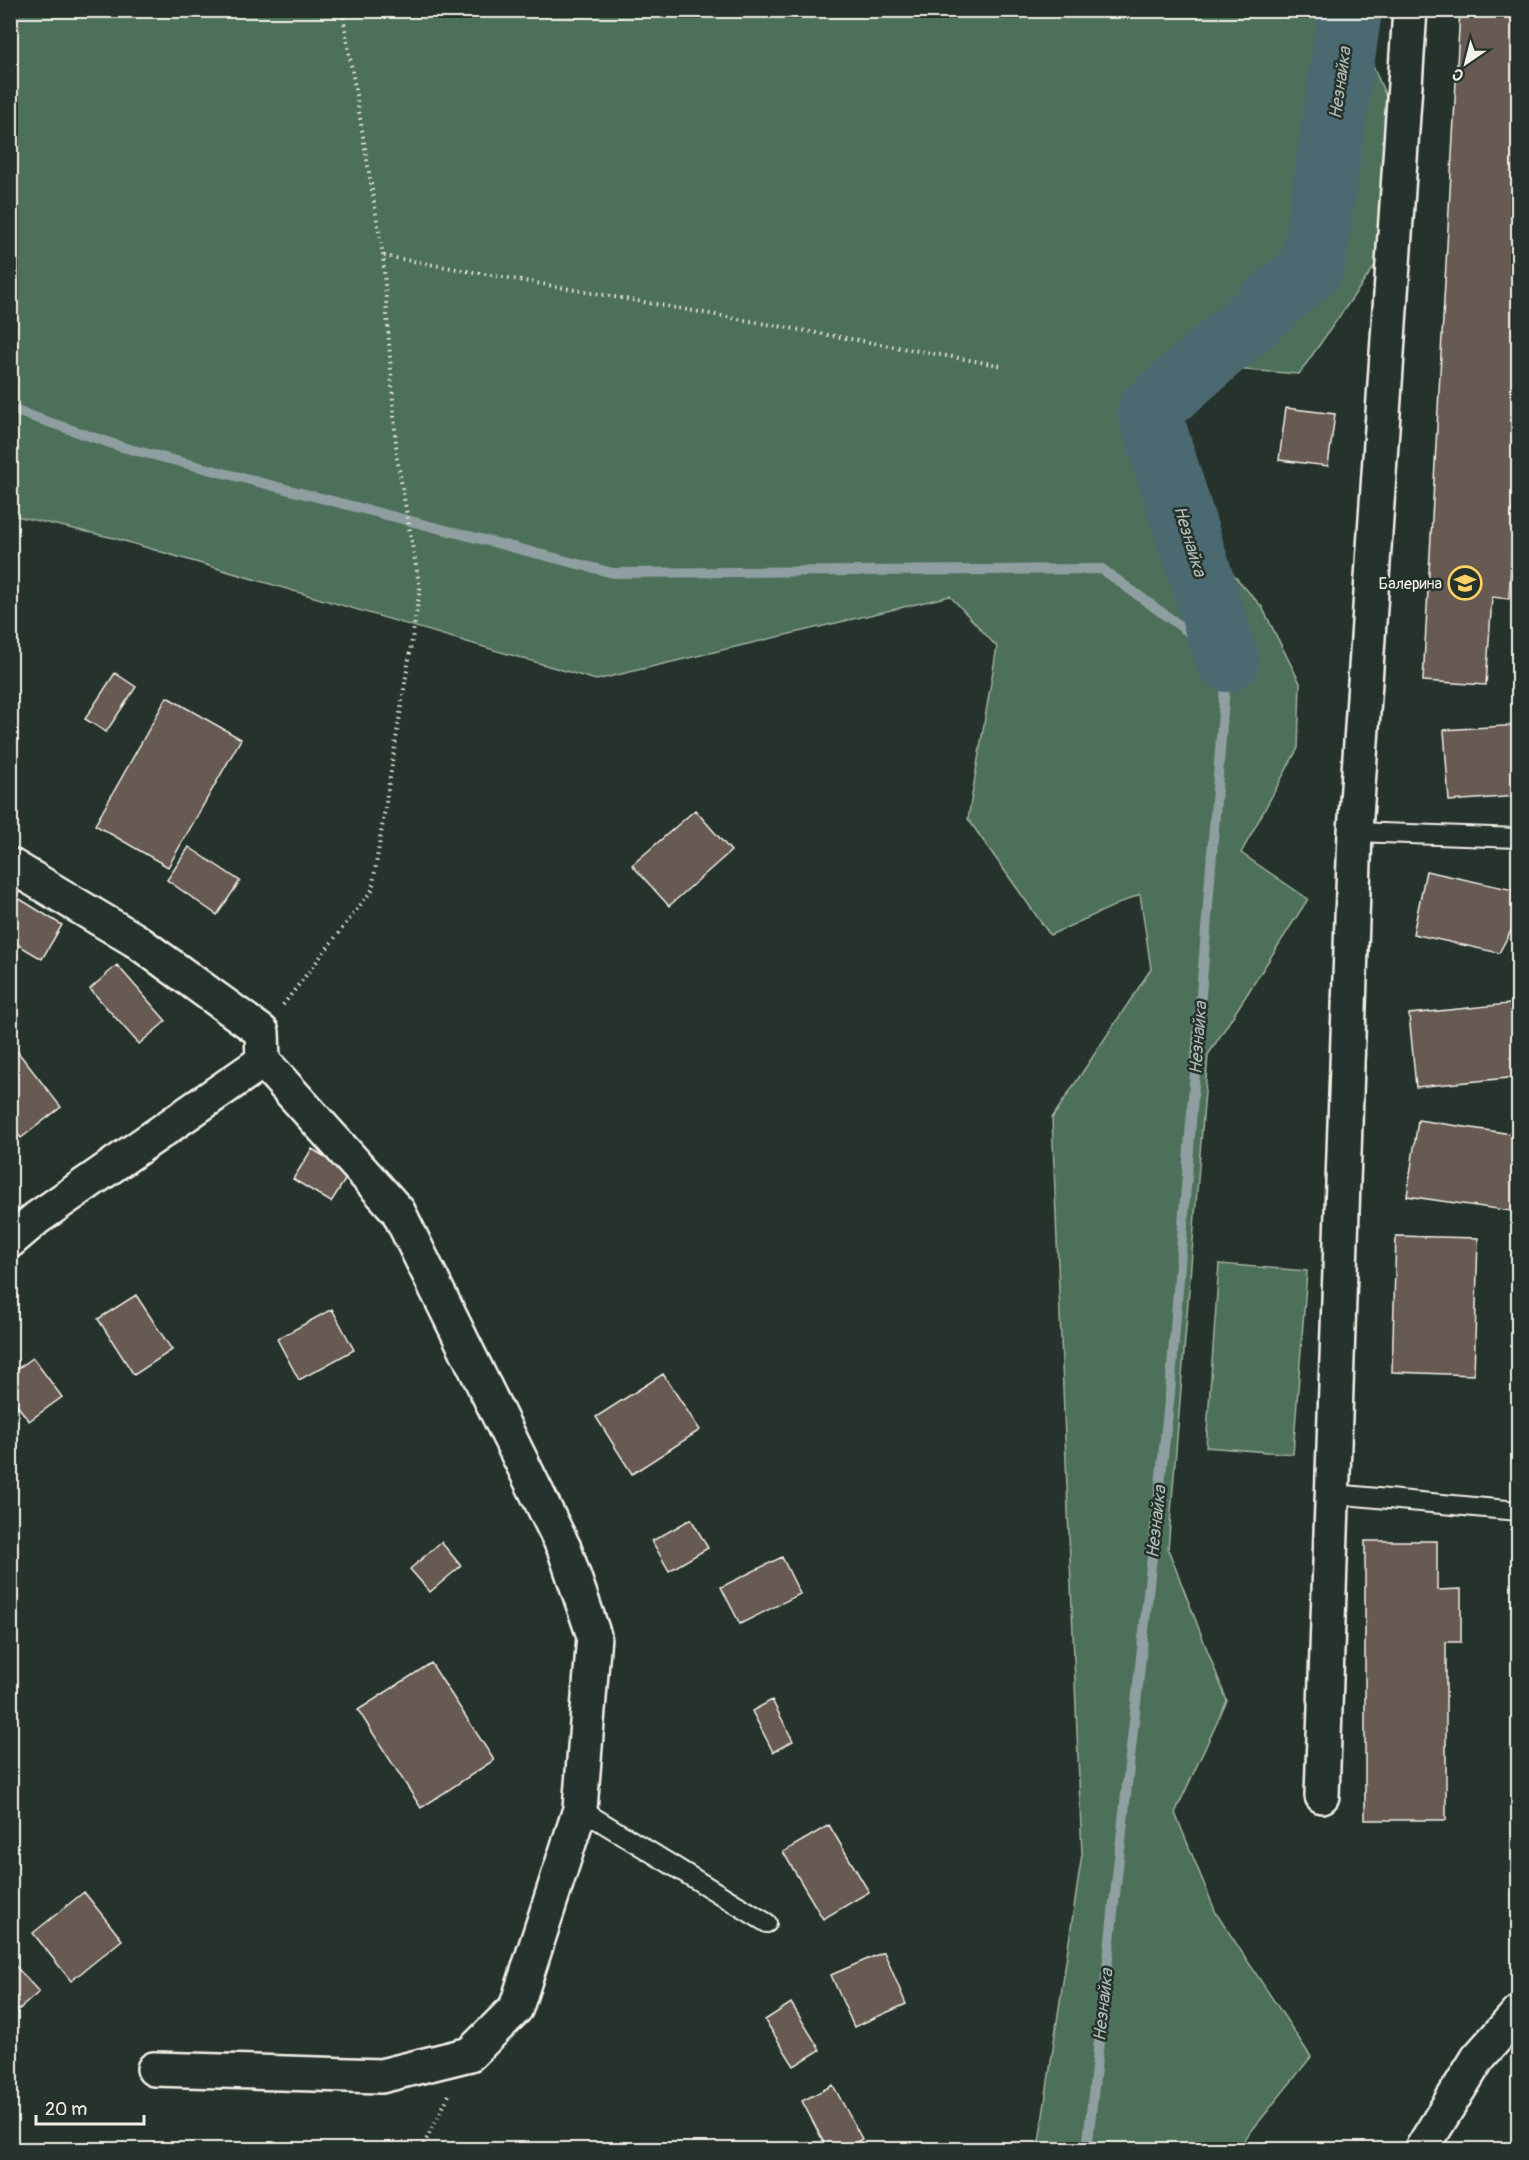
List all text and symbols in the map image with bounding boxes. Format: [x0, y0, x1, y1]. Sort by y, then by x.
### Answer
north arrow [1436, 33, 1496, 93]
water label: Незнайка [1324, 44, 1357, 121]
text: С [1448, 63, 1468, 85]
water label: Незнайка [1168, 503, 1212, 581]
school or university icon: Балерина [1447, 565, 1483, 601]
place label: Балерина [1379, 574, 1442, 594]
water label: Незнайка [1184, 999, 1213, 1075]
water label: Незнайка [1141, 1483, 1172, 1559]
water label: Незнайка [1088, 1966, 1119, 2042]
scale bar [36, 2088, 144, 2126]
text: 20 m [45, 2098, 87, 2121]

